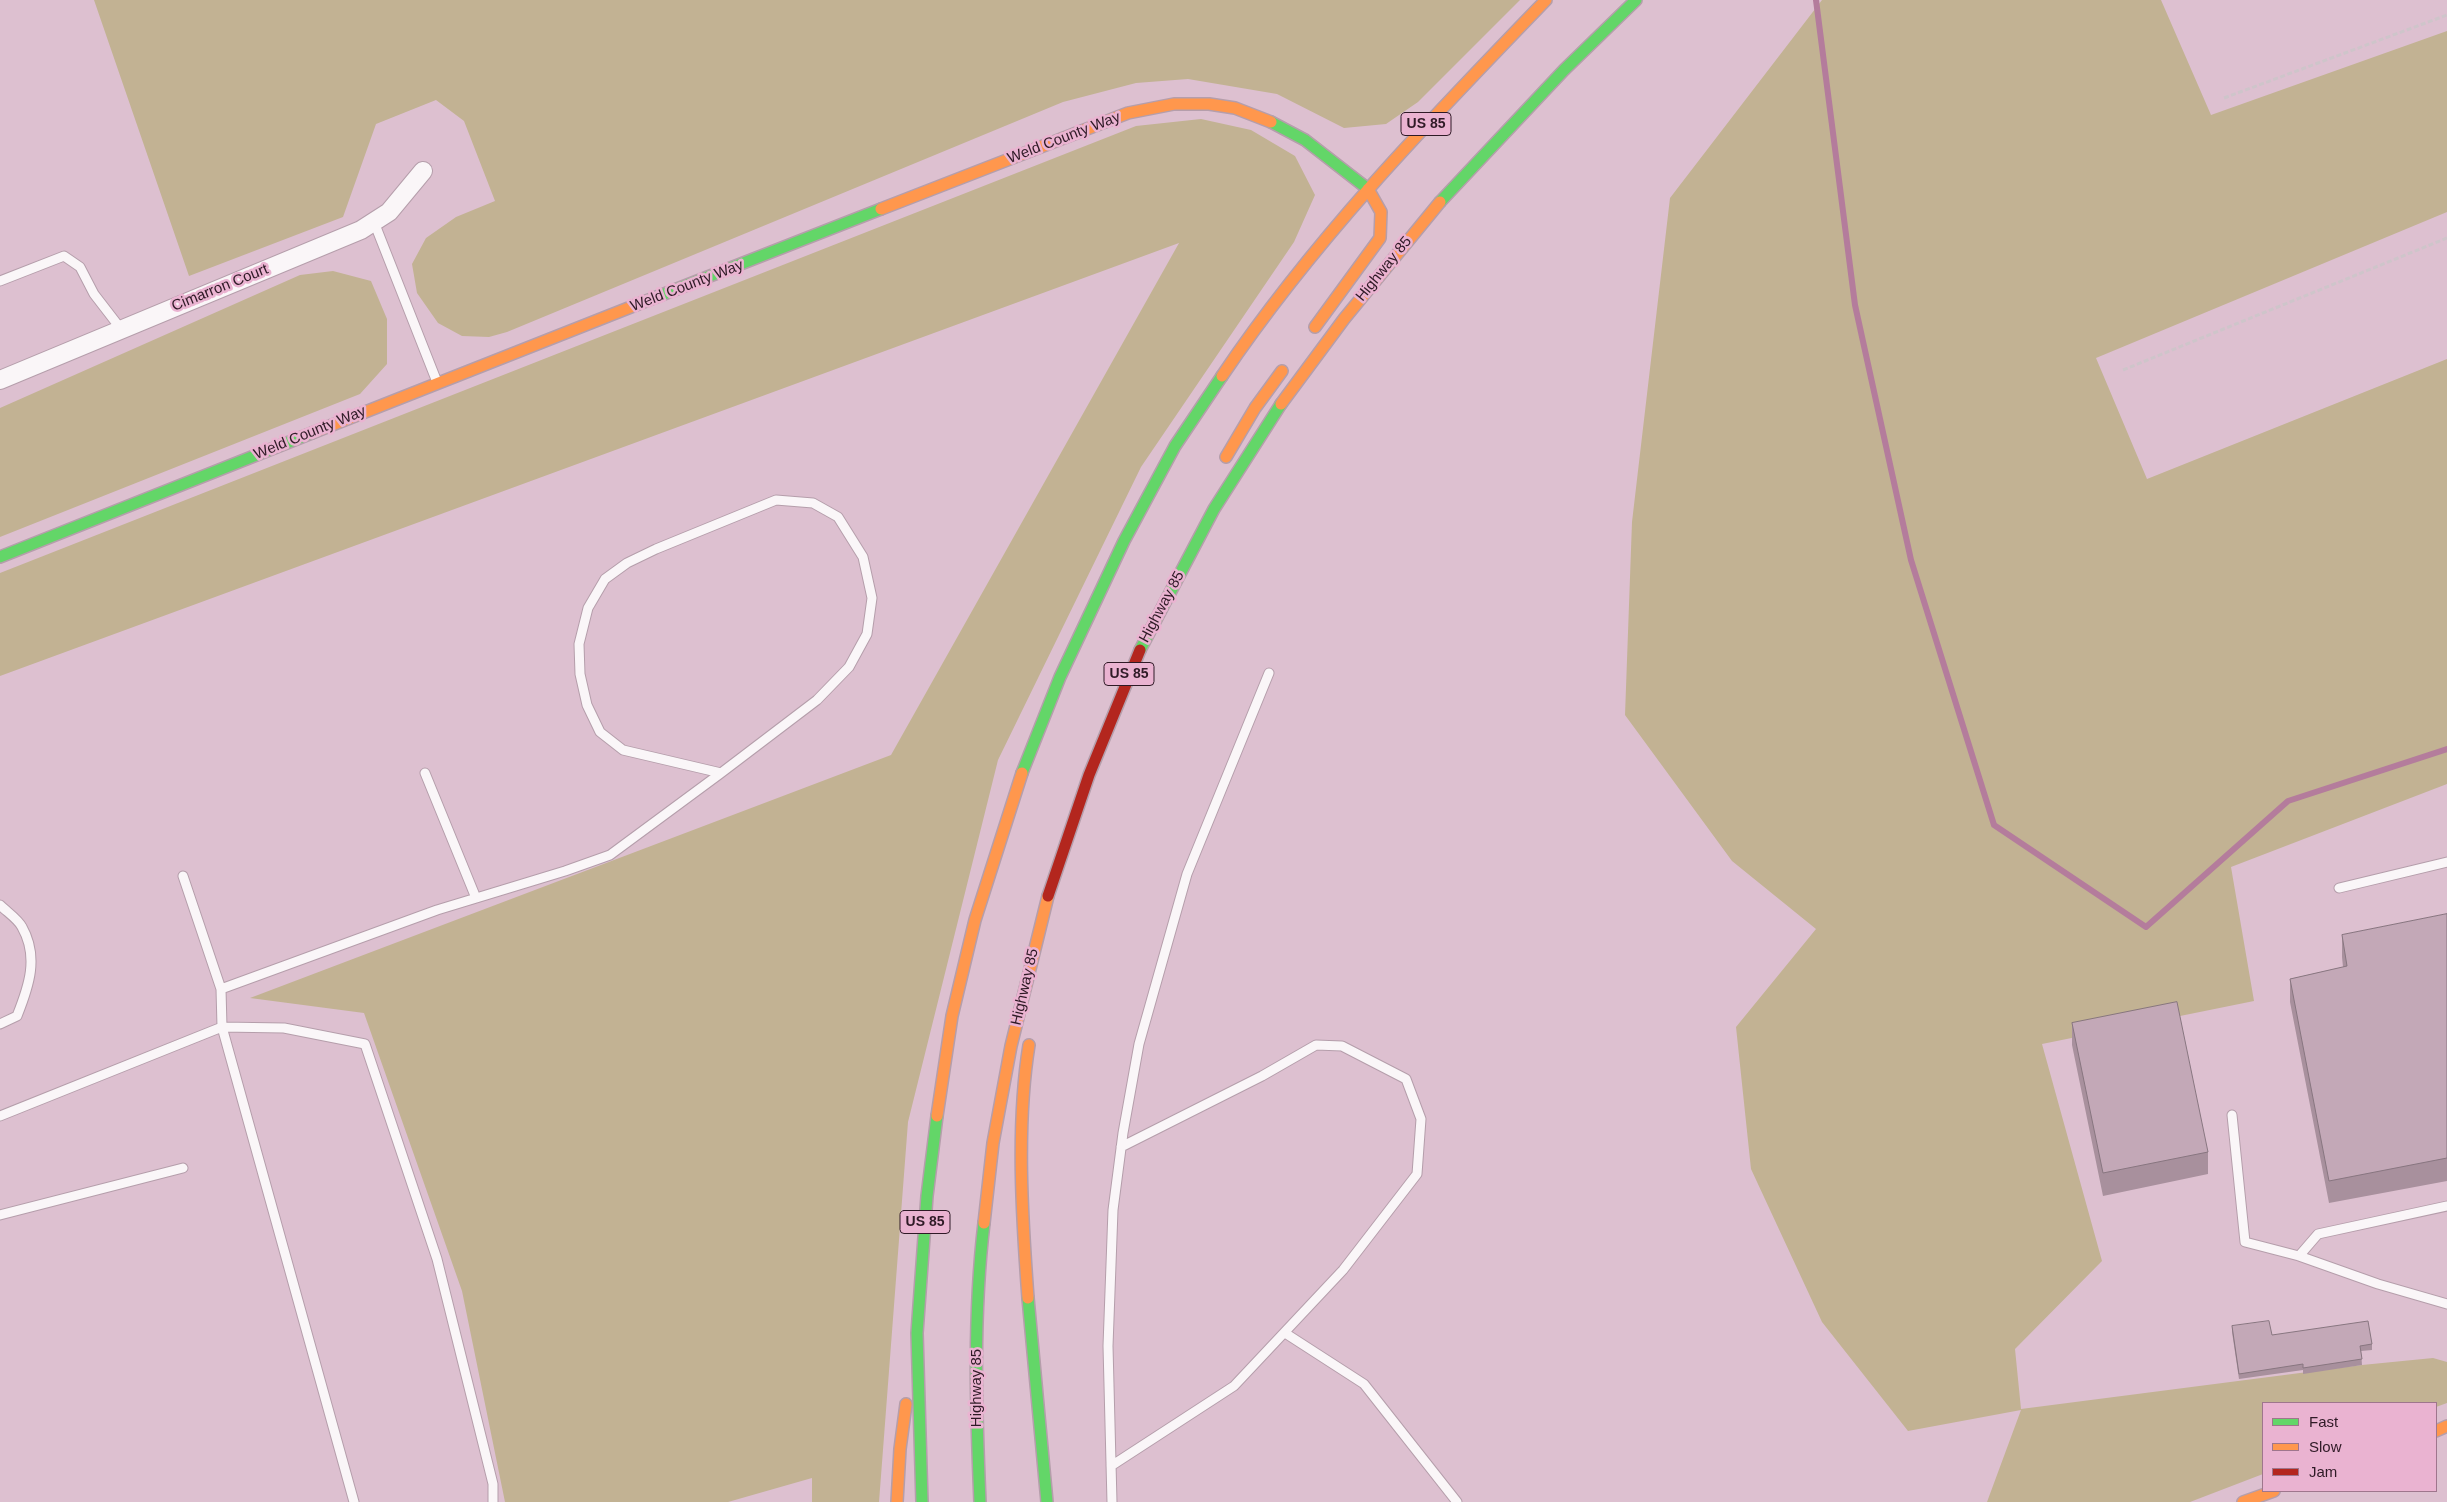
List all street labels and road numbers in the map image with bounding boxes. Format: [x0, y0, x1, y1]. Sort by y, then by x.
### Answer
street label: Weld County Way [1005, 108, 1123, 168]
road number: US 85 [1401, 112, 1451, 136]
street label: Highway 85 [1352, 233, 1416, 305]
street label: Weld County Way [628, 256, 746, 316]
street label: Cimarron Court [169, 260, 271, 316]
street label: Weld County Way [251, 402, 369, 464]
street label: Highway 85 [1136, 568, 1188, 646]
road number: US 85 [1104, 662, 1154, 686]
street label: Highway 85 [1007, 947, 1043, 1027]
road number: US 85 [900, 1210, 950, 1234]
street label: Highway 85 [968, 1349, 986, 1427]

